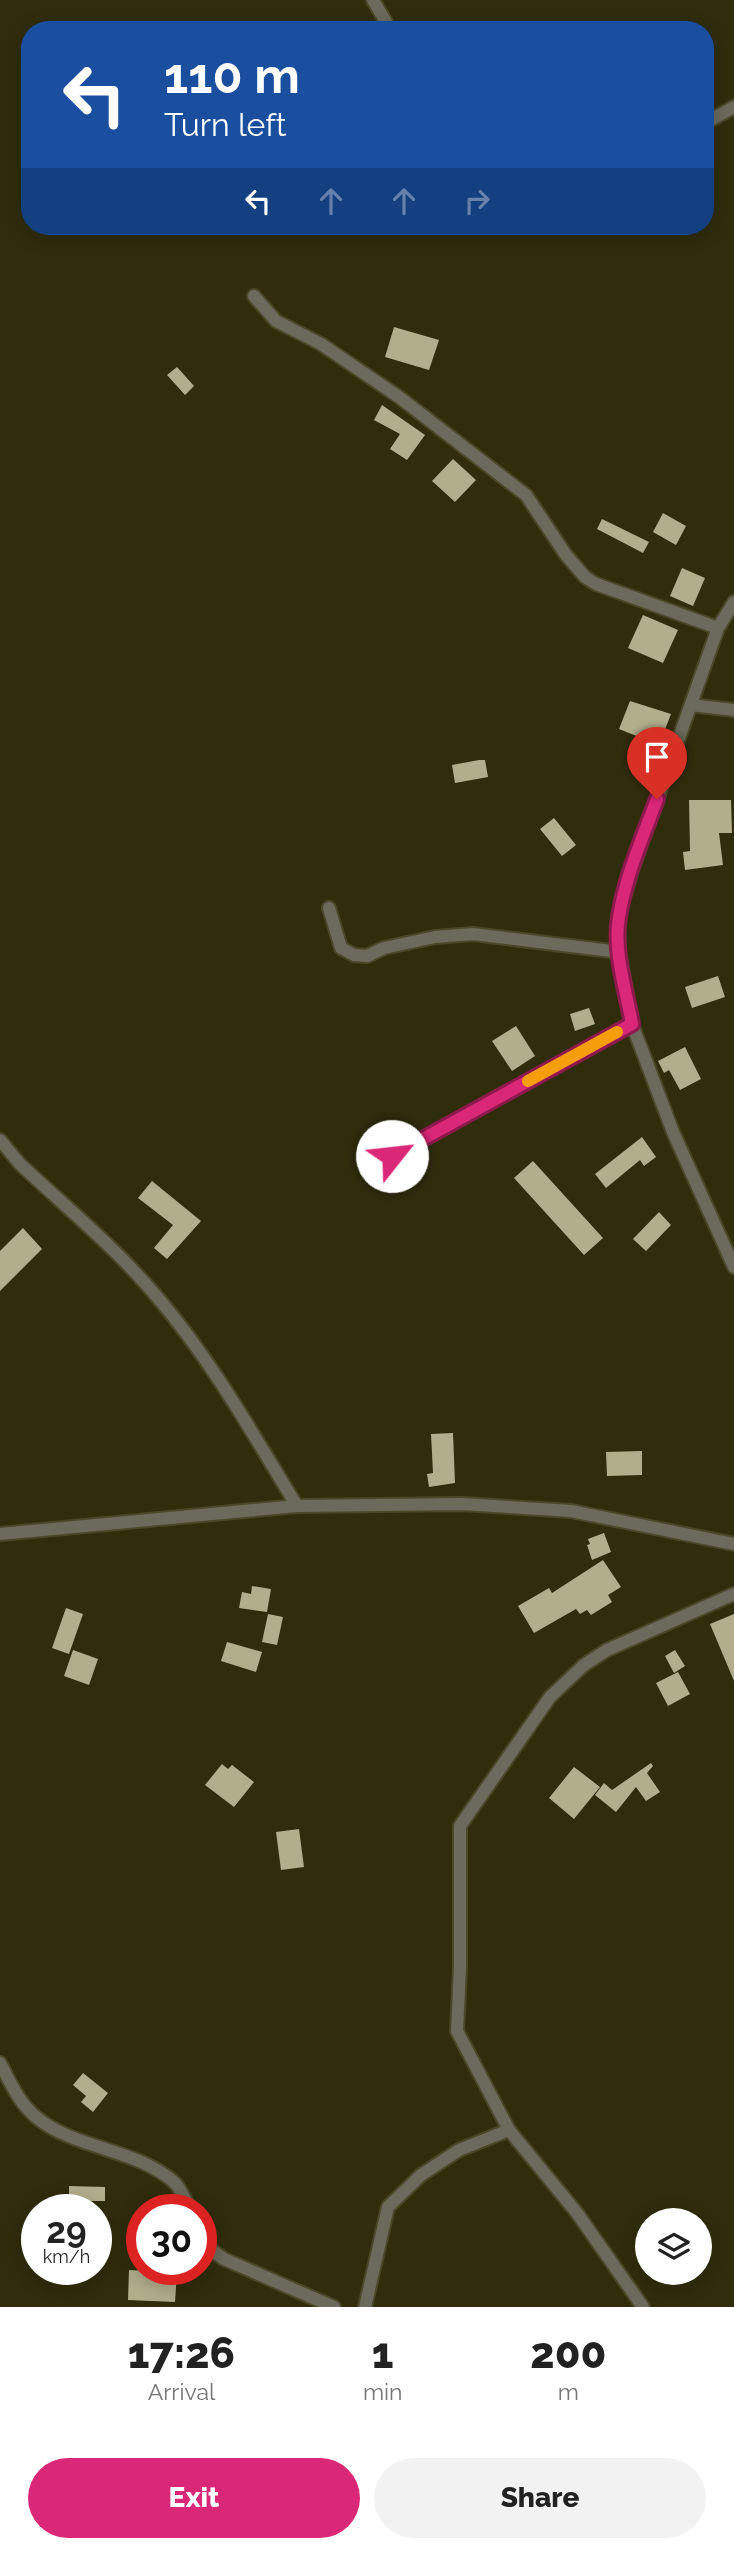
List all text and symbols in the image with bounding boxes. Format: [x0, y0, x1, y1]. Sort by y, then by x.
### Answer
text: 110 m [164, 47, 300, 104]
icon: left [49, 49, 140, 140]
text: Turn left [164, 106, 286, 143]
icon: left [239, 182, 277, 220]
icon: ahead [312, 182, 350, 220]
icon: ahead [385, 182, 423, 220]
icon: right [458, 182, 496, 220]
pin [627, 727, 687, 799]
icon: arrive [638, 738, 676, 776]
position arrow [355, 1119, 429, 1193]
speed limit sign: 30 [126, 2194, 217, 2285]
map controls [635, 2208, 712, 2285]
button: layers [635, 2208, 712, 2285]
text: 29 [46, 2210, 87, 2251]
text: km/h [43, 2246, 90, 2267]
text: 17:26 [128, 2329, 235, 2378]
text: 1 [372, 2329, 394, 2378]
text: 200 [530, 2329, 606, 2378]
text: Arrival [148, 2378, 215, 2405]
text: min [363, 2378, 402, 2405]
text: m [558, 2378, 579, 2405]
button: Exit [28, 2458, 360, 2538]
button: Share [374, 2458, 706, 2538]

